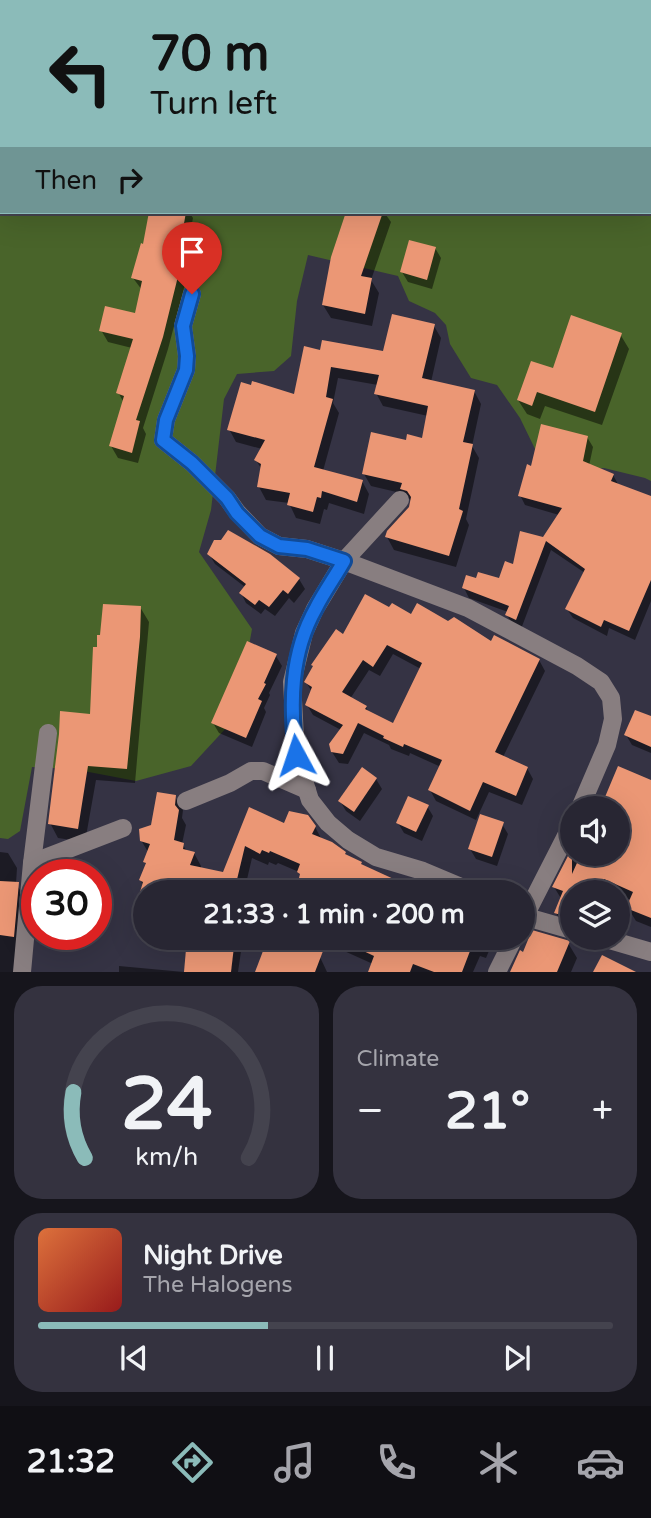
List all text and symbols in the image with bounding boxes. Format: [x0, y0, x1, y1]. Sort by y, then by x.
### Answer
text: 70 m [150, 25, 269, 84]
icon: left [35, 28, 126, 119]
text: Turn left [150, 85, 277, 123]
icon: right [111, 161, 149, 199]
text: Then [35, 165, 97, 196]
pin [162, 222, 222, 294]
icon: arrive [173, 233, 211, 271]
position arrow [259, 718, 333, 792]
map controls [560, 796, 630, 950]
button: sound [560, 796, 630, 866]
speed limit sign: 30 [21, 859, 112, 950]
button: layers [560, 880, 630, 950]
text: 21:33 · 1 min · 200 m [203, 899, 465, 930]
text: Climate [357, 1045, 439, 1073]
text: 24 [121, 1062, 212, 1150]
text: 21° [445, 1080, 530, 1143]
text: − [357, 1088, 384, 1134]
text: + [592, 1088, 613, 1134]
text: km/h [135, 1142, 198, 1172]
text: Night Drive [143, 1240, 283, 1271]
text: The Halogens [143, 1271, 292, 1299]
icon: previous [115, 1339, 153, 1377]
icon: pause [306, 1339, 344, 1377]
icon: next [498, 1339, 536, 1377]
icon: directions [168, 1438, 217, 1487]
icon: music [270, 1438, 319, 1487]
icon: phone [372, 1438, 421, 1487]
icon: climate [474, 1438, 523, 1487]
icon: car [576, 1438, 625, 1487]
text: 21:32 [26, 1443, 115, 1481]

